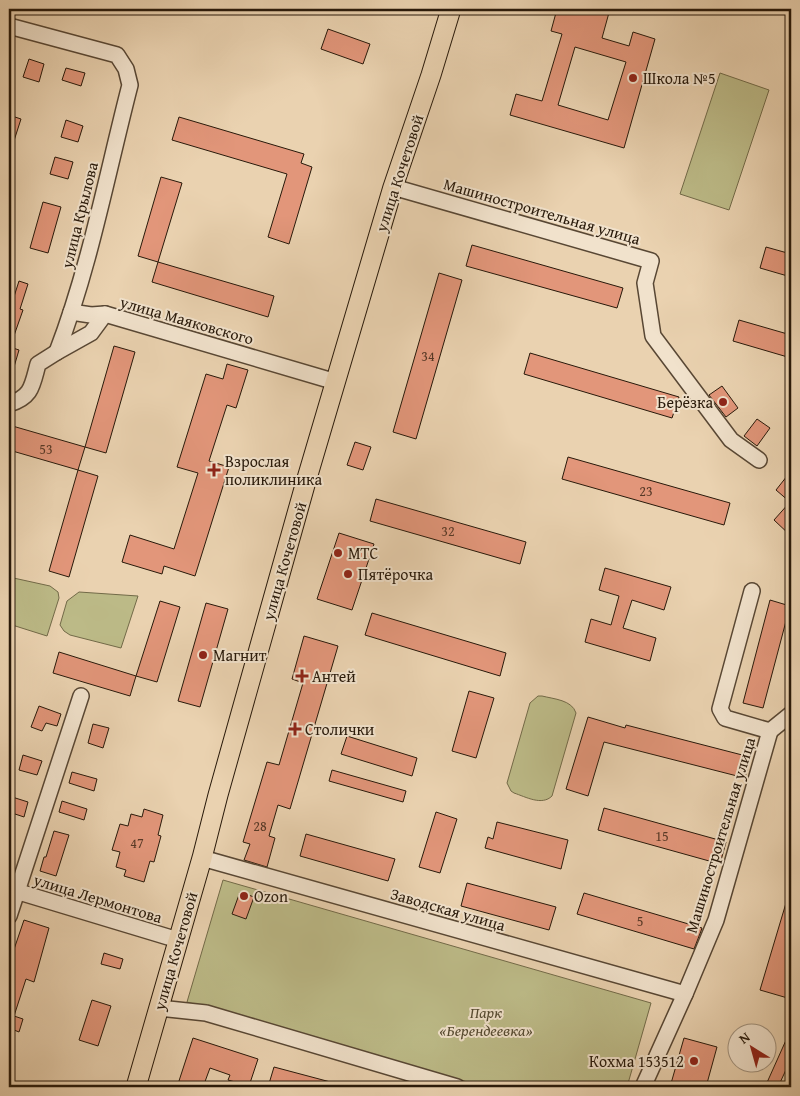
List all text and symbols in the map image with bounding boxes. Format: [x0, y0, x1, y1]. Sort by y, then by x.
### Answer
place label: Школа №5 [643, 66, 716, 90]
marker: Школа №5 [627, 72, 639, 84]
street label: улица Кочетовой [368, 111, 429, 236]
street label: улица Крылова [54, 159, 104, 272]
street label: Машиностроительная улица [441, 171, 644, 251]
street label: улица Маяковского [116, 289, 257, 351]
house number: 34 [421, 346, 435, 366]
place label: Берёзка [657, 390, 713, 414]
marker: Берёзка [717, 396, 729, 408]
house number: 53 [39, 439, 53, 459]
place label: Взрослая поликлиника [225, 449, 322, 491]
marker: Взрослая поликлиника [207, 463, 221, 477]
house number: 23 [639, 481, 653, 501]
street label: улица Кочетовой [255, 499, 313, 624]
house number: 32 [441, 521, 455, 541]
place label: МТС [348, 541, 379, 565]
marker: МТС [332, 547, 344, 559]
place label: Пятёрочка [358, 562, 433, 586]
marker: Пятёрочка [342, 568, 354, 580]
place label: Магнит [213, 643, 267, 667]
marker: Магнит [197, 649, 209, 661]
place label: Антей [312, 664, 356, 688]
marker: Антей [296, 670, 308, 682]
place label: Столички [305, 717, 375, 741]
marker: Столички [289, 723, 301, 735]
street label: Машиностроительная улица [679, 734, 761, 936]
house number: 28 [253, 816, 267, 836]
house number: 15 [655, 826, 669, 846]
house number: 47 [130, 833, 144, 853]
street label: улица Лермонтова [30, 867, 166, 929]
street label: Заводская улица [388, 881, 509, 937]
place label: Ozon [254, 884, 288, 908]
street label: улица Кочетовой [146, 889, 204, 1014]
marker: Ozon [238, 890, 250, 902]
house number: 5 [637, 911, 643, 931]
park label: Парк «Берендеевка» [439, 1000, 533, 1042]
north arrow [728, 1024, 778, 1074]
text: N [734, 1026, 754, 1048]
place label: Кохма 153512 [589, 1049, 684, 1073]
marker: Кохма 153512 [688, 1055, 700, 1067]

